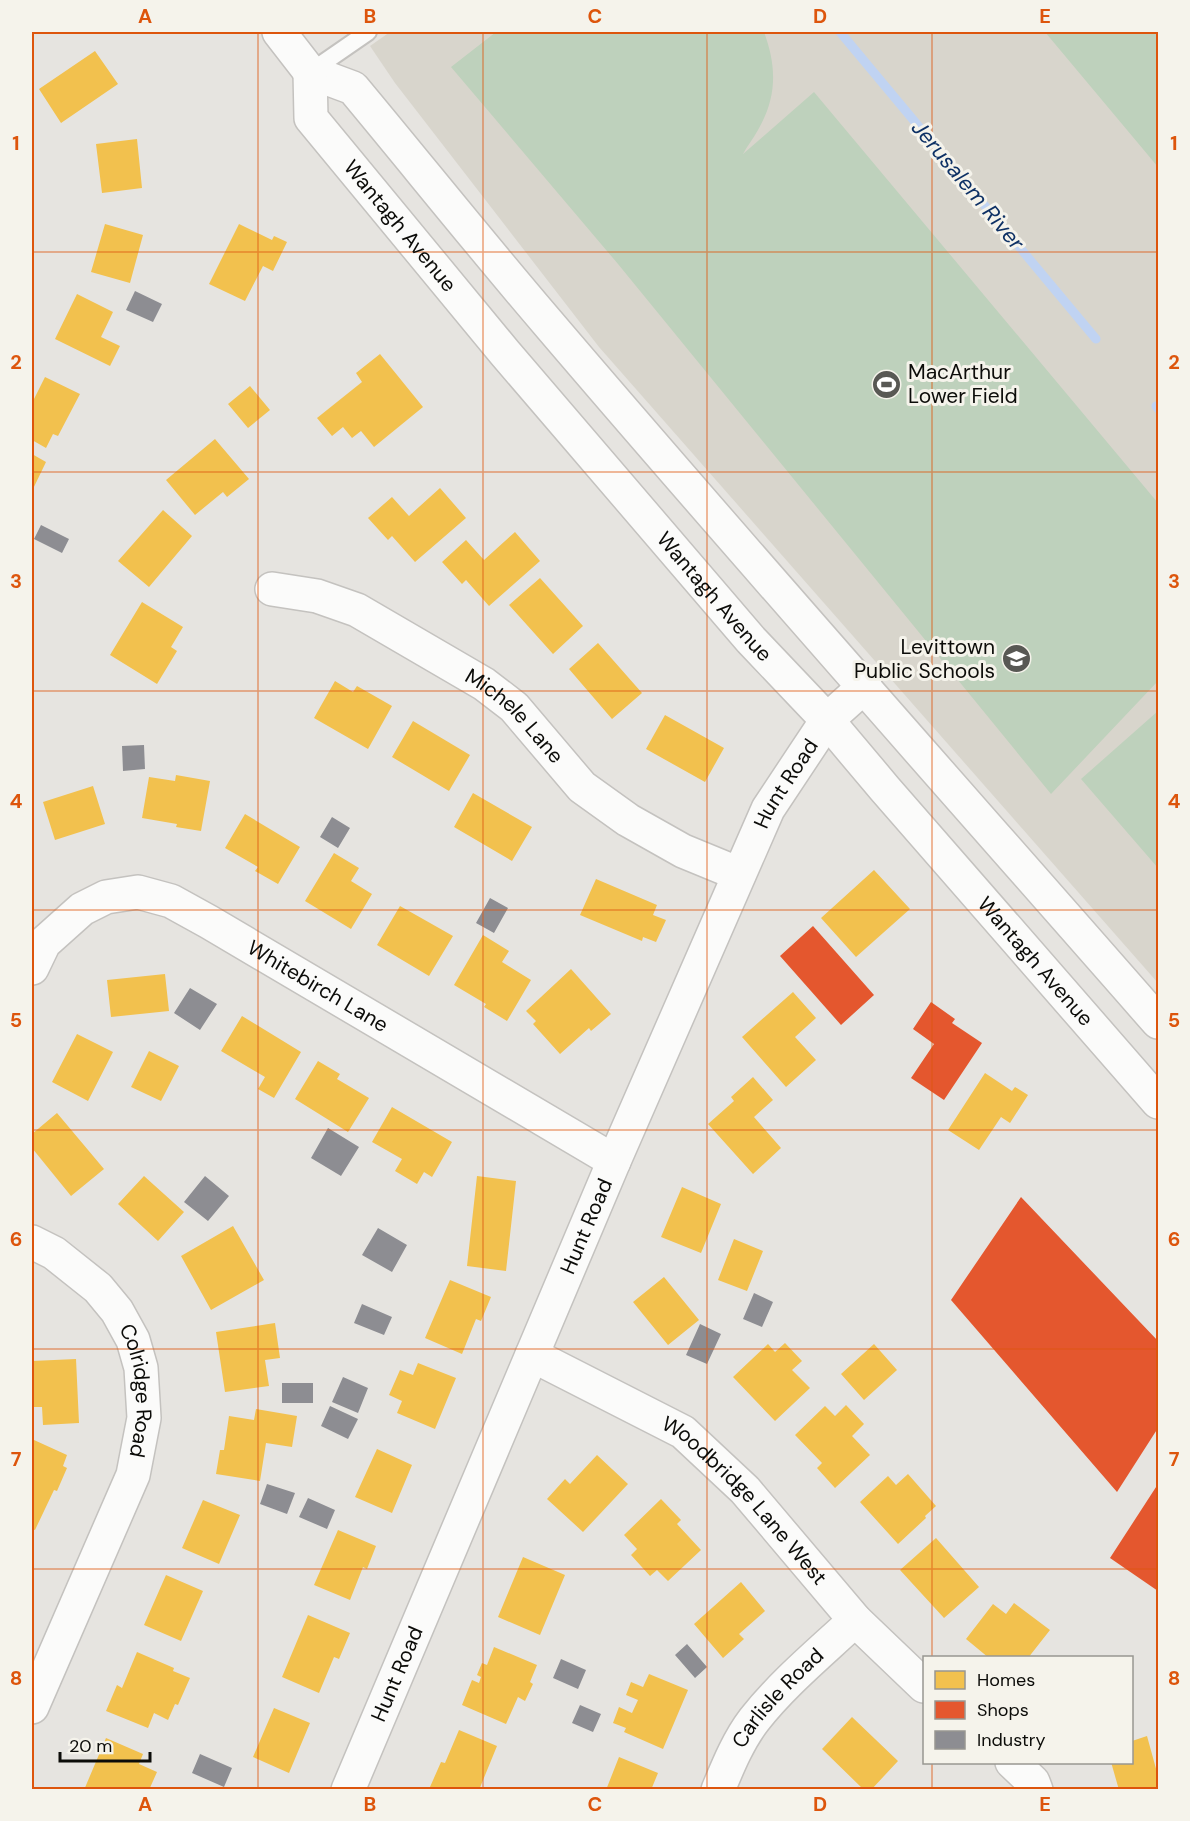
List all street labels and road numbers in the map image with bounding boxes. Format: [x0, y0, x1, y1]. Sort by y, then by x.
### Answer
street label: Wantagh Avenue [337, 154, 463, 298]
street label: Wantagh Avenue [650, 526, 778, 668]
street label: Michele Lane [460, 662, 570, 769]
street label: Hunt Road [747, 733, 825, 833]
street label: Wantagh Avenue [971, 891, 1100, 1032]
street label: Whitebirch Lane [242, 934, 394, 1039]
street label: Hunt Road [554, 1174, 619, 1278]
street label: Colridge Road [113, 1319, 158, 1460]
street label: Woodbridge Lane West [657, 1410, 833, 1591]
street label: Hunt Road [364, 1622, 430, 1726]
street label: Carlisle Road [725, 1642, 830, 1753]

